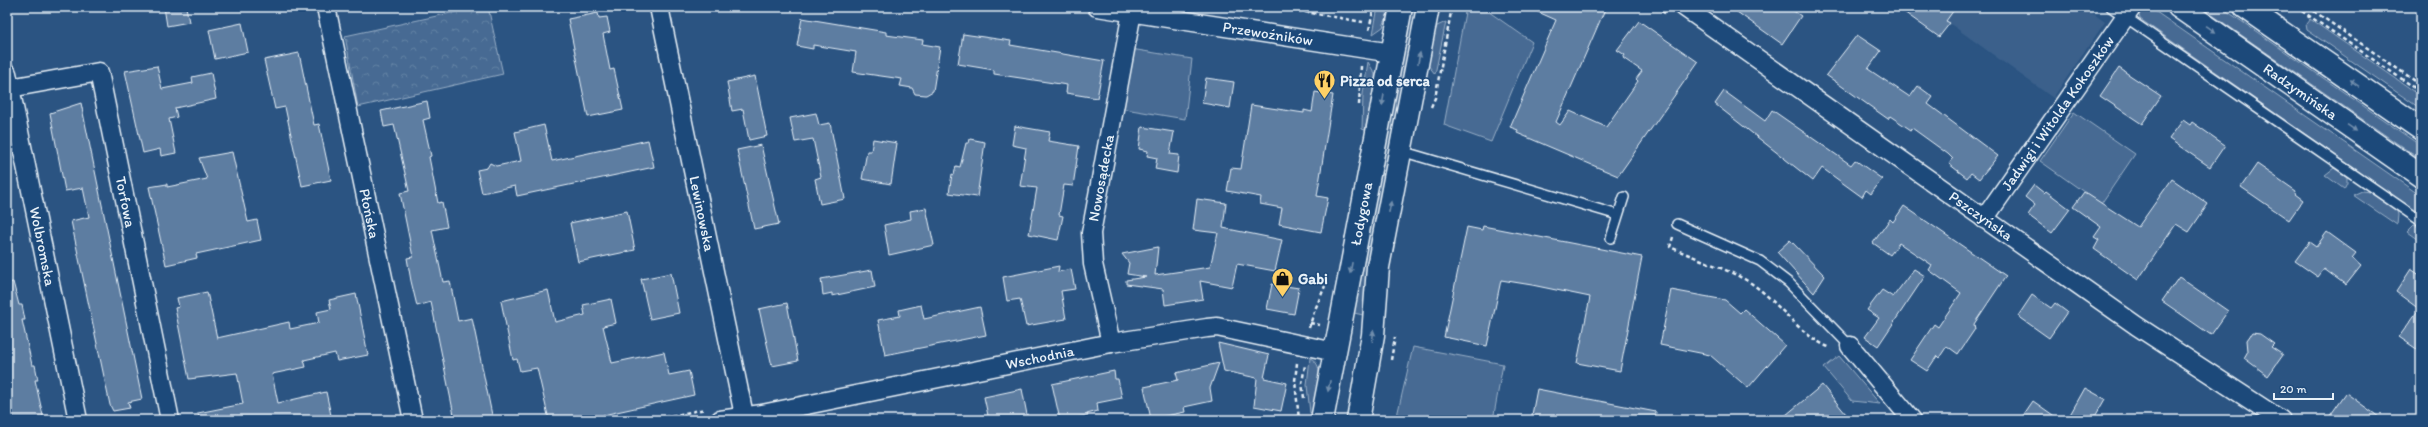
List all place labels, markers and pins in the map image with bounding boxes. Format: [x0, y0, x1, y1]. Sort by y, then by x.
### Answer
restaurant icon: Pizza od serca [1312, 68, 1338, 101]
place label: Pizza od serca [1340, 72, 1431, 90]
shop icon: Gabi [1270, 266, 1296, 299]
place label: Gabi [1298, 270, 1328, 288]

